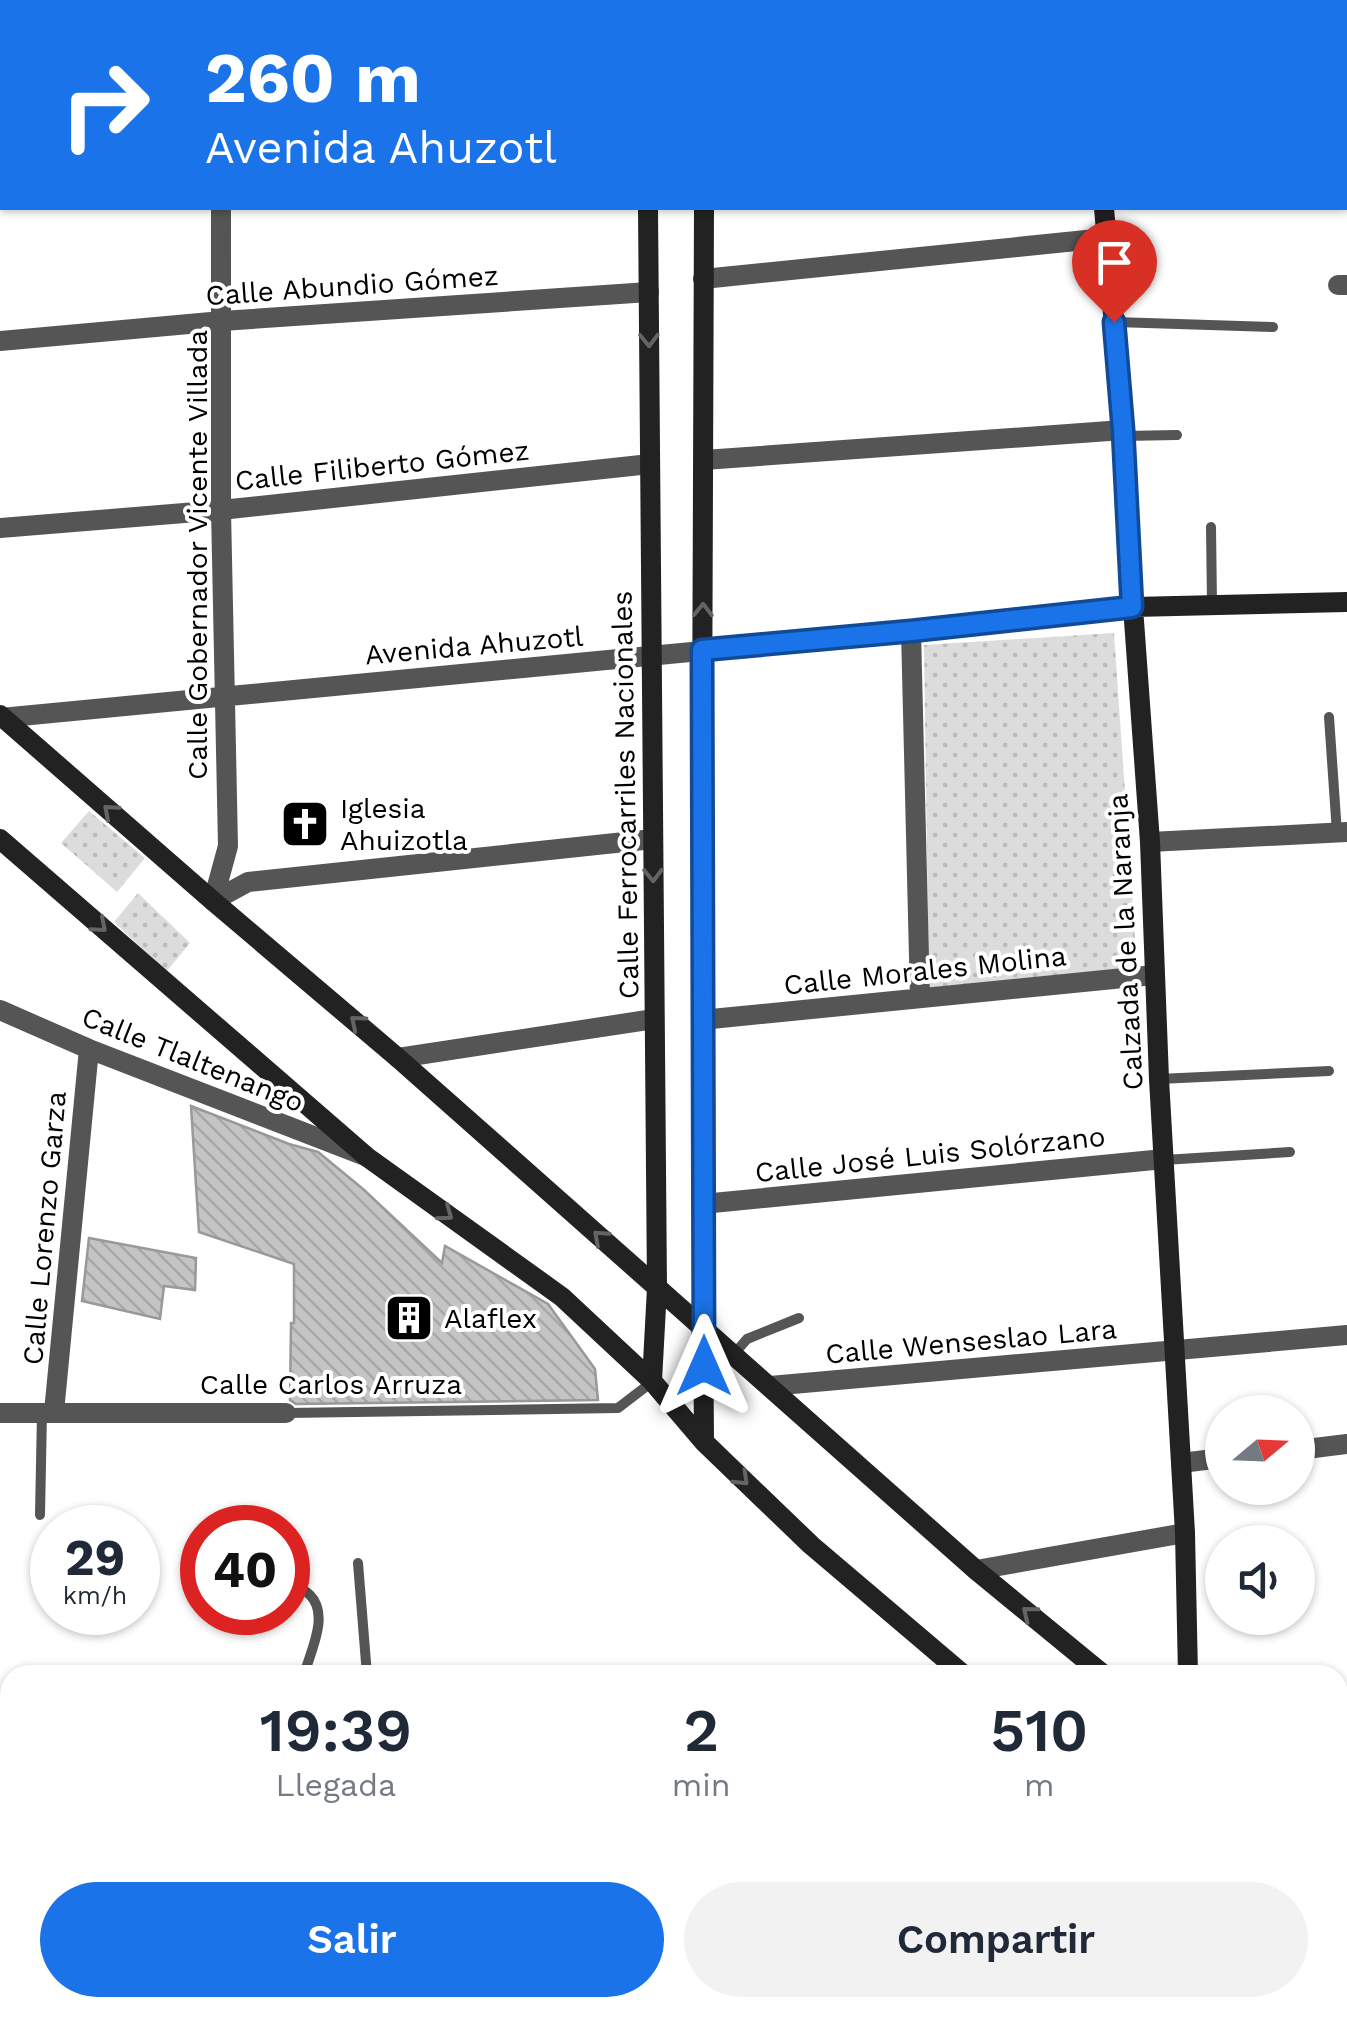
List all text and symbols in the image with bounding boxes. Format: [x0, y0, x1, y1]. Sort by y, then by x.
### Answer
text: 260 m [205, 37, 421, 119]
icon: right [40, 40, 170, 170]
text: Avenida Ahuzotl [205, 121, 557, 174]
pin [1072, 220, 1157, 323]
icon: arrive [1087, 235, 1142, 290]
street label: Calle Abundio Gómez [204, 259, 500, 312]
street label: Calle Gobernador Vicente Villada [181, 330, 214, 780]
one-way arrow [638, 332, 660, 348]
street label: Calle Filiberto Gómez [233, 434, 531, 497]
street label: Calle Ferrocarriles Nacionales [605, 591, 646, 999]
one-way arrow [692, 601, 714, 616]
street label: Avenida Ahuzotl [364, 619, 585, 671]
place label: Iglesia Ahuizotla [340, 792, 468, 857]
street label: Calzada de la Naranja [1101, 793, 1150, 1091]
church icon: Iglesia Ahuizotla [279, 798, 331, 850]
one-way arrow [103, 804, 122, 822]
one-way arrow [642, 868, 664, 883]
one-way arrow [88, 914, 107, 932]
street label: Calle Morales Molina [782, 939, 1068, 1002]
street label: Calle Tlaltenango [77, 1000, 308, 1119]
one-way arrow [350, 1016, 368, 1034]
street label: Calle Lorenzo Garza [16, 1090, 73, 1366]
street label: Calle José Luis Solórzano [753, 1120, 1107, 1189]
one-way arrow [434, 1202, 453, 1220]
one-way arrow [593, 1231, 612, 1249]
building icon: Alaflex [383, 1292, 435, 1344]
place label: Alaflex [444, 1302, 537, 1335]
street label: Calle Wenseslao Lara [824, 1312, 1118, 1371]
position arrow [652, 1314, 756, 1418]
street label: Calle Carlos Arruza [200, 1368, 462, 1401]
north arrow [1205, 1395, 1315, 1505]
map controls [1205, 1395, 1315, 1635]
one-way arrow [730, 1467, 748, 1485]
speed limit sign: 40 [180, 1505, 310, 1635]
button: sound [1205, 1525, 1315, 1635]
text: 29 [65, 1528, 125, 1587]
text: km/h [63, 1581, 127, 1610]
one-way arrow [1022, 1607, 1040, 1625]
text: 19:39 [260, 1695, 412, 1766]
text: 2 [683, 1695, 719, 1766]
text: 510 [990, 1695, 1088, 1766]
text: Llegada [276, 1766, 396, 1804]
text: min [672, 1766, 731, 1804]
text: m [1024, 1766, 1055, 1804]
button: Salir [40, 1882, 664, 1997]
button: Compartir [684, 1882, 1308, 1997]

